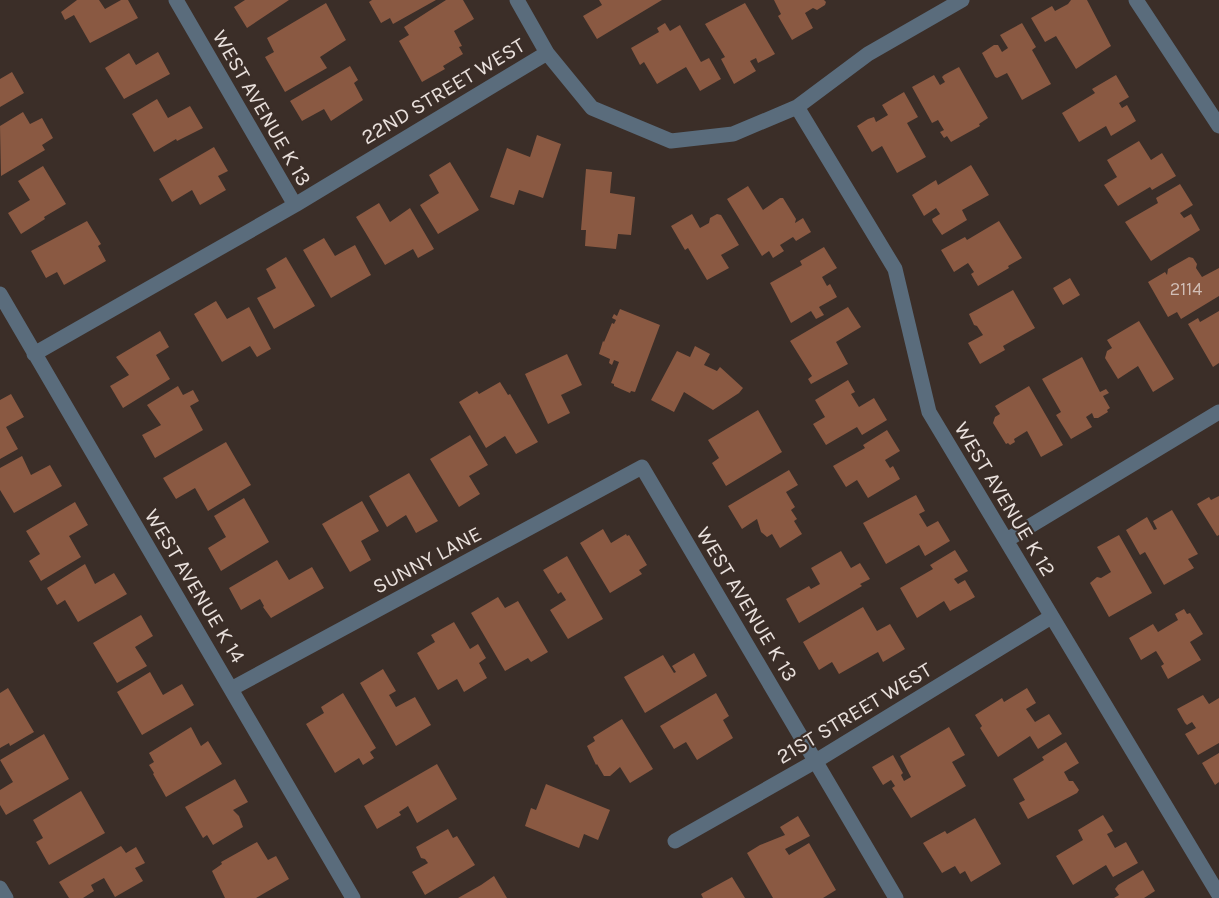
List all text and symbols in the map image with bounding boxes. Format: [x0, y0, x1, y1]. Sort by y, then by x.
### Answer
street label: WEST AVENUE K 13 [208, 26, 316, 190]
street label: 22ND STREET WEST [357, 32, 530, 149]
house number: 2114 [1170, 278, 1202, 300]
street label: WEST AVENUE K 12 [949, 418, 1061, 580]
street label: WEST AVENUE K 14 [140, 505, 251, 667]
street label: SUNNY LANE [369, 521, 485, 599]
street label: WEST AVENUE K 13 [691, 522, 803, 686]
street label: 21ST STREET WEST [772, 657, 936, 769]

